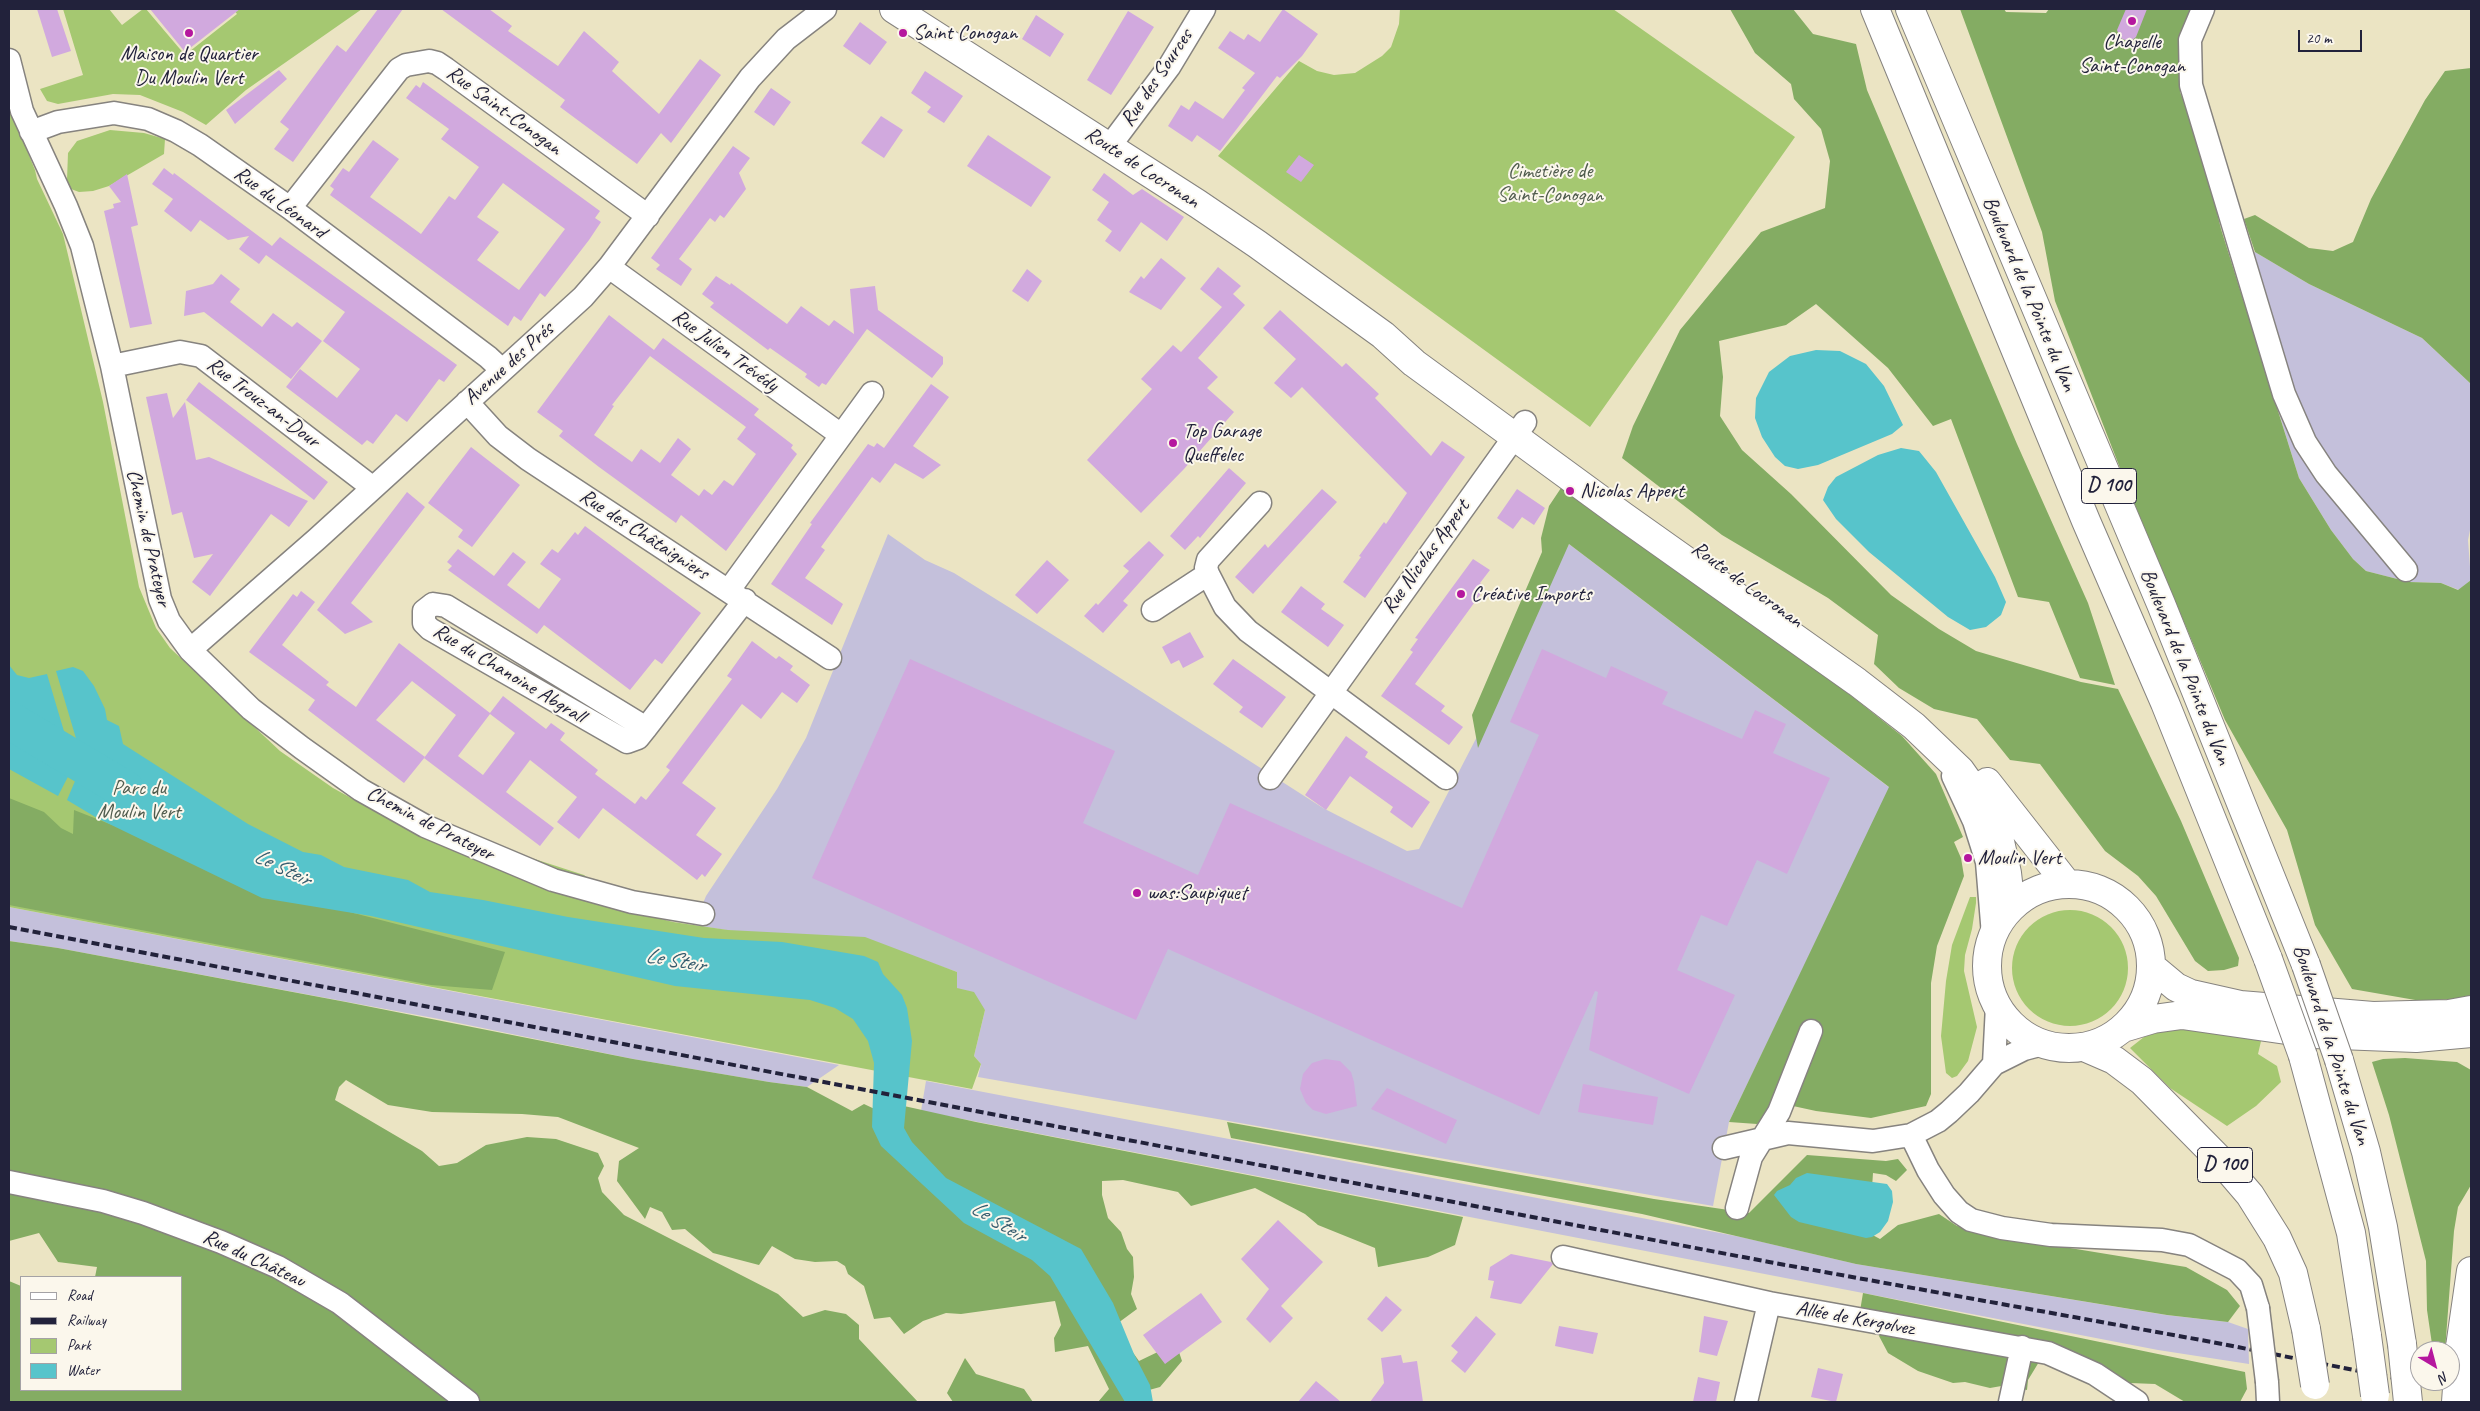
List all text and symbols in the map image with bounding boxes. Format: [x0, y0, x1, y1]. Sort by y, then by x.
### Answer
marker: Chapelle Saint-Conogan [2126, 15, 2138, 27]
place label: Saint Conogan [913, 20, 1017, 46]
scale bar [2300, 20, 2364, 52]
street label: Rue des Sources [1115, 25, 1199, 131]
marker: Maison de Quartier Du Moulin Vert [183, 27, 195, 39]
marker: Saint Conogan [897, 27, 909, 39]
place label: Chapelle Saint-Conogan [2079, 29, 2185, 79]
text: 20 m [2306, 29, 2332, 48]
place label: Maison de Quartier Du Moulin Vert [120, 41, 258, 91]
street label: Rue Saint-Conogan [441, 61, 567, 161]
street label: Route de Locronan [1080, 122, 1204, 214]
park label: Cimetière de Saint-Conogan [1497, 158, 1603, 208]
street label: Rue du Léonard [229, 161, 331, 245]
street label: Boulevard de la Pointe du Van [1977, 193, 2081, 395]
street label: Rue Julien Trévédy [667, 304, 783, 398]
street label: Avenue des Prés [459, 317, 559, 411]
street label: Rue Trouz-an-Dour [201, 352, 325, 454]
place label: Top Garage Queffelec [1183, 418, 1261, 468]
marker: Top Garage Queffelec [1167, 437, 1179, 449]
street label: Chemin de Prateyer [120, 467, 176, 609]
road number: D 100 [2082, 468, 2136, 504]
place label: Nicolas Appert [1580, 478, 1684, 504]
street label: Rue des Châtaigniers [575, 484, 713, 586]
marker: Nicolas Appert [1564, 485, 1576, 497]
street label: Rue Nicolas Appert [1376, 495, 1476, 619]
street label: Route de Locronan [1686, 536, 1808, 634]
street label: Boulevard de la Pointe du Van [2134, 565, 2236, 769]
place label: Créative Imports [1471, 581, 1591, 607]
marker: Créative Imports [1455, 588, 1467, 600]
street label: Rue du Chanoine Abgrall [428, 619, 590, 729]
park label: Parc du Moulin Vert [97, 775, 181, 825]
street label: Chemin de Prateyer [362, 781, 498, 867]
water label: Le Steir [249, 843, 315, 893]
place label: Moulin Vert [1978, 845, 2061, 871]
marker: Moulin Vert [1962, 852, 1974, 864]
place label: was:Saupiquet [1147, 880, 1247, 906]
marker: was:Saupiquet [1131, 887, 1143, 899]
street label: Boulevard de la Pointe du Van [2287, 942, 2375, 1148]
water label: Le Steir [643, 943, 707, 979]
road number: D 100 [2198, 1148, 2252, 1182]
water label: Le Steir [966, 1195, 1030, 1249]
street label: Rue du Château [199, 1224, 309, 1294]
legend [20, 1276, 182, 1391]
text: Road [67, 1286, 92, 1305]
street label: Allée de Kergolvez [1794, 1296, 1916, 1342]
text: Railway [67, 1311, 106, 1330]
text: Park [67, 1336, 91, 1355]
north arrow [2410, 1341, 2460, 1391]
text: Water [67, 1361, 100, 1380]
text: N [2435, 1368, 2452, 1387]

